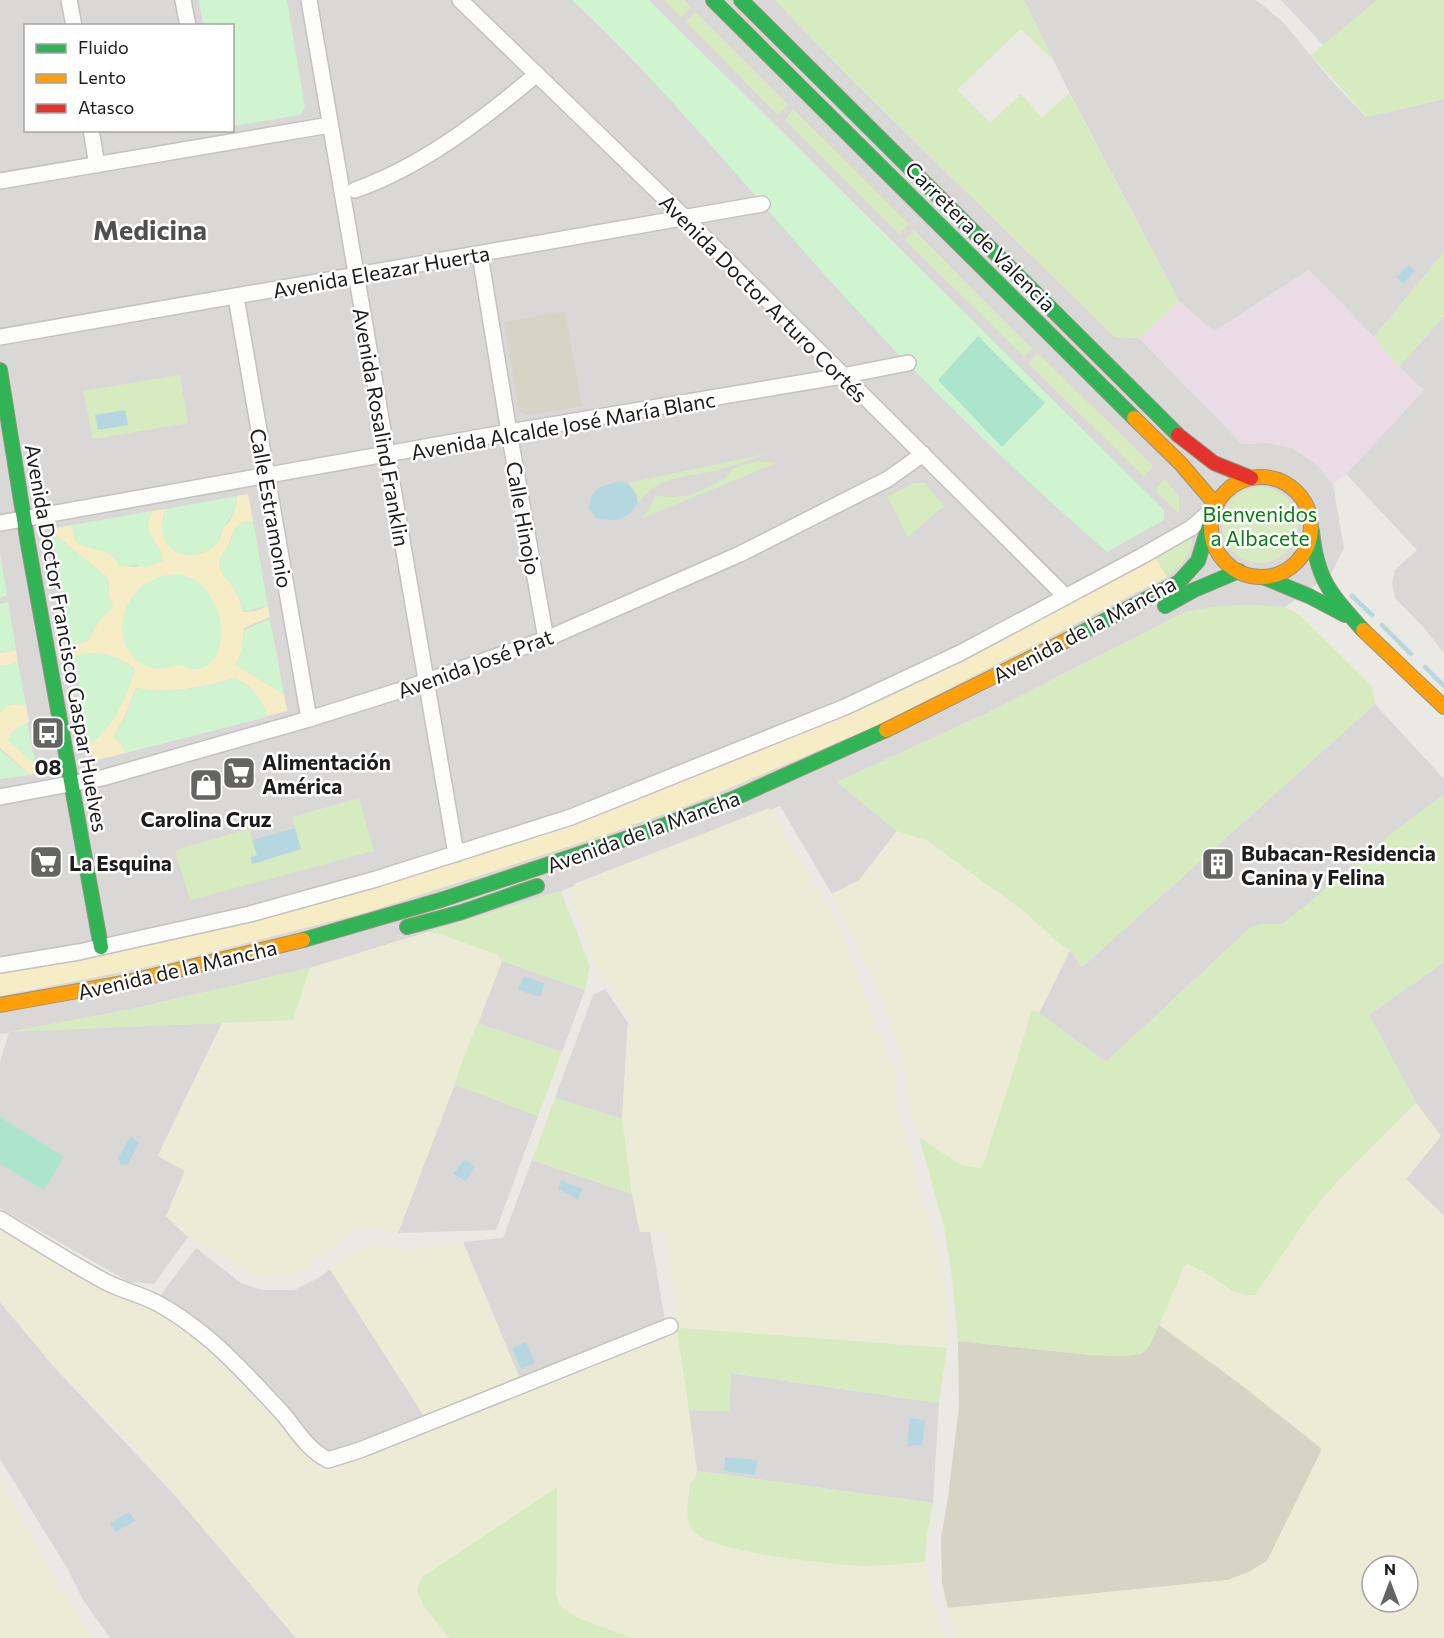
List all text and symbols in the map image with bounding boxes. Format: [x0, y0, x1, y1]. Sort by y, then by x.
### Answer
legend [24, 24, 234, 132]
text: Fluido [78, 36, 129, 58]
text: Lento [78, 66, 126, 88]
text: Atasco [78, 96, 134, 118]
street label: Carretera de Valencia [901, 156, 1061, 316]
street label: Avenida Doctor Arturo Cortés [655, 189, 873, 407]
district label: Medicina [93, 213, 207, 246]
street label: Avenida Eleazar Huerta [271, 240, 491, 302]
street label: Avenida Rosalind Franklin [349, 306, 415, 548]
street label: Avenida Alcalde José María Blanc [409, 386, 717, 464]
street label: Calle Estramonio [246, 426, 298, 590]
street label: Avenida Doctor Francisco Gaspar Huelves [21, 442, 113, 834]
street label: Calle Hinojo [502, 459, 546, 577]
park label: Bienvenidos a Albacete [1203, 501, 1317, 550]
street label: Avenida de la Mancha [988, 570, 1180, 688]
street label: Avenida José Prat [394, 623, 556, 703]
bus stop icon: 08 [30, 715, 66, 751]
place label: Alimentación América [262, 749, 391, 798]
place label: 08 [35, 754, 61, 779]
supermarket icon: Alimentación América [221, 755, 257, 791]
shop icon: Carolina Cruz [188, 767, 224, 803]
street label: Avenida de la Mancha [543, 784, 743, 878]
place label: Carolina Cruz [141, 806, 272, 831]
place label: Bubacan-Residencia Canina y Felina [1241, 840, 1436, 889]
supermarket icon: La Esquina [28, 844, 64, 880]
building icon: Bubacan-Residencia Canina y Felina [1200, 846, 1236, 882]
place label: La Esquina [69, 850, 172, 875]
street label: Avenida de la Mancha [75, 934, 279, 1004]
north arrow [1360, 1554, 1420, 1614]
text: N [1384, 1559, 1396, 1578]

